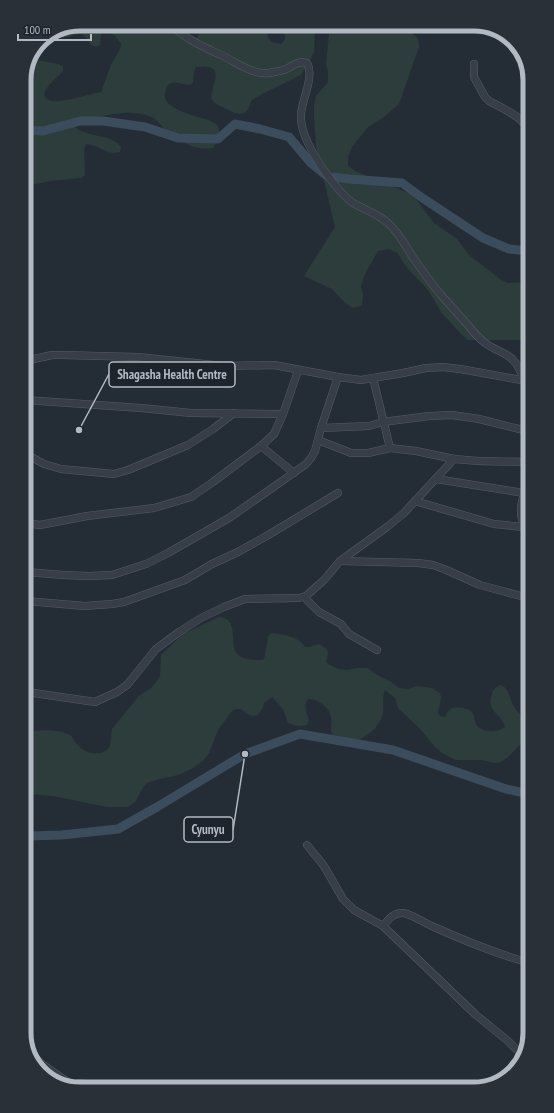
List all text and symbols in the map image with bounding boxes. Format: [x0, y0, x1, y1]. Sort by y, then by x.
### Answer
scale bar [18, 16, 91, 42]
text: 100 m [24, 22, 51, 37]
callout: Shagasha Health Centre [109, 362, 235, 387]
text: Shagasha Health Centre [117, 366, 227, 383]
callout: Cyunyu [184, 817, 233, 842]
text: Cyunyu [191, 821, 225, 838]

